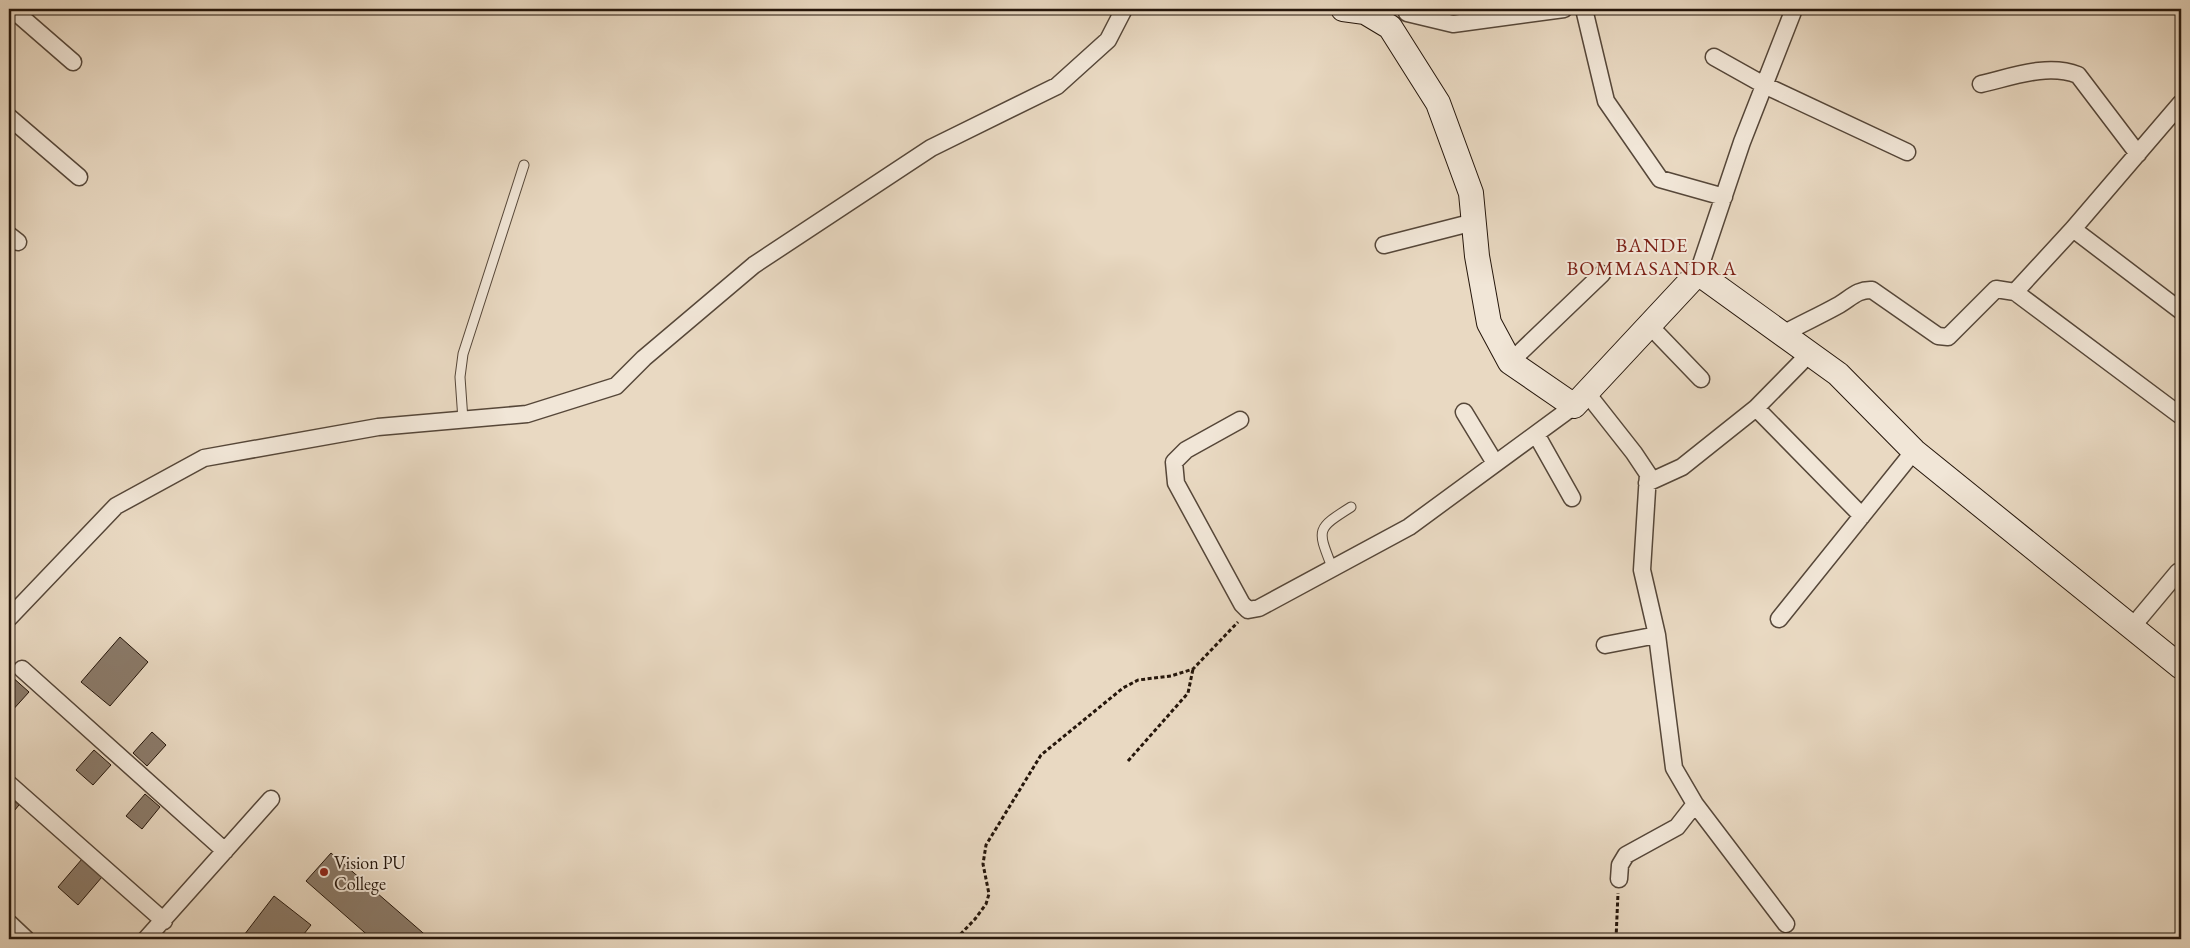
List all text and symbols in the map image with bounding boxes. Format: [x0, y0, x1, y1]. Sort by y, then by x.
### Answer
district label: BANDE BOMMASANDRA [1567, 232, 1737, 281]
place label: Vision PU College [334, 851, 406, 895]
marker: Vision PU College [318, 866, 330, 878]

